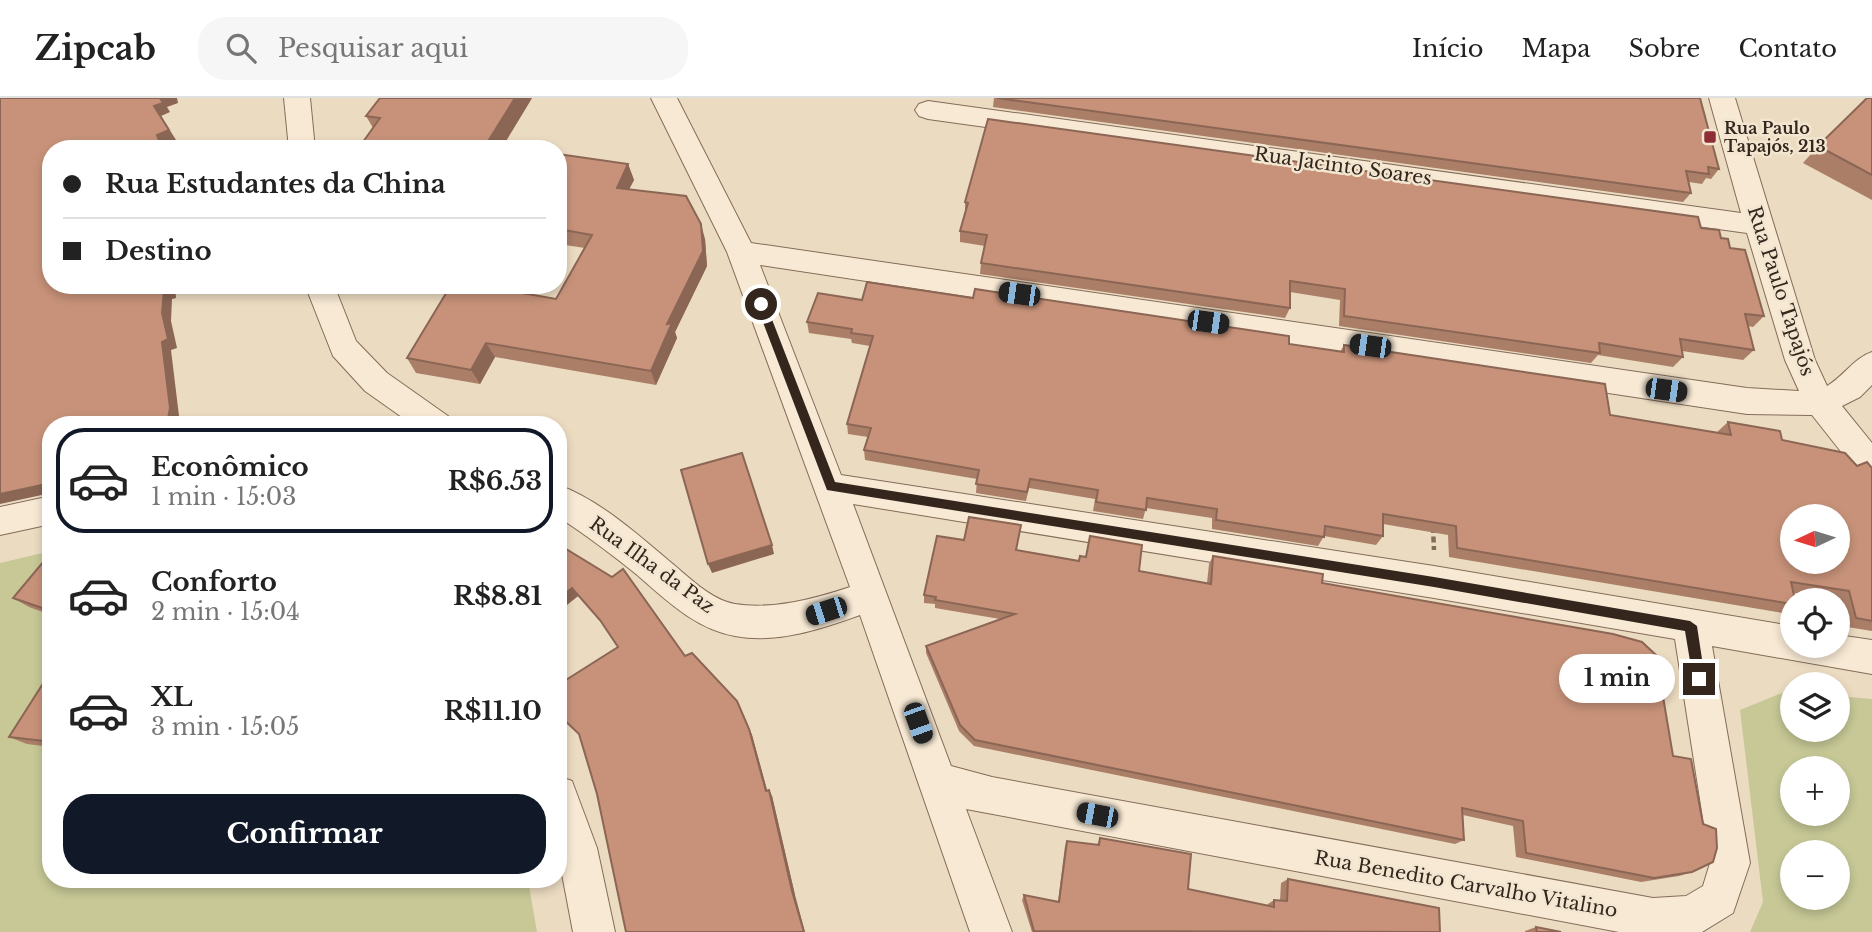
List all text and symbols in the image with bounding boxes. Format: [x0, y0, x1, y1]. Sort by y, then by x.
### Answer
search box [198, 17, 688, 80]
text: Zipcab [35, 28, 156, 69]
icon: search [222, 29, 260, 67]
text: Pesquisar aqui [278, 32, 468, 64]
text: Início [1412, 34, 1484, 63]
text: Mapa [1522, 34, 1591, 63]
text: Sobre [1629, 34, 1700, 63]
text: Contato [1738, 34, 1837, 63]
place label: Rua Paulo Tapajós, 213 [1724, 118, 1826, 156]
marker: Rua Paulo Tapajós, 213 [1702, 129, 1718, 145]
street label: Rua Jacinto Soares [1253, 142, 1433, 190]
text: Rua Estudantes da China [105, 168, 446, 200]
street label: Rua Paulo Tapajós [1743, 203, 1819, 379]
text: Destino [105, 235, 212, 267]
car [997, 281, 1042, 307]
route start [745, 288, 777, 320]
car [1186, 309, 1231, 335]
car [1348, 333, 1393, 359]
car [1644, 377, 1689, 403]
icon: car [67, 449, 130, 512]
text: Econômico [151, 451, 309, 483]
text: R$6.53 [448, 465, 542, 497]
text: 1 min · 15:03 [151, 483, 296, 511]
north arrow [1780, 504, 1850, 574]
map controls [1780, 504, 1850, 910]
street label: Rua Ilha da Paz [585, 512, 719, 618]
icon: car [67, 564, 130, 627]
text: Conforto [151, 566, 277, 598]
text: R$8.81 [453, 580, 542, 612]
button: locate [1780, 588, 1850, 658]
car [803, 595, 850, 627]
text: 2 min · 15:04 [151, 598, 300, 626]
callout: 1 min [1559, 654, 1674, 704]
route end [1683, 663, 1715, 695]
text: 1 min [1584, 664, 1650, 692]
button: layers [1780, 672, 1850, 742]
icon: car [67, 679, 130, 742]
text: XL [151, 681, 193, 713]
text: R$11.10 [444, 695, 542, 727]
car [901, 700, 936, 746]
text: 3 min · 15:05 [151, 713, 299, 741]
button: + [1780, 756, 1850, 826]
button: Confirmar [63, 794, 546, 874]
car [1075, 801, 1120, 829]
button: − [1780, 840, 1850, 910]
street label: Rua Benedito Carvalho Vitalino [1313, 846, 1619, 922]

